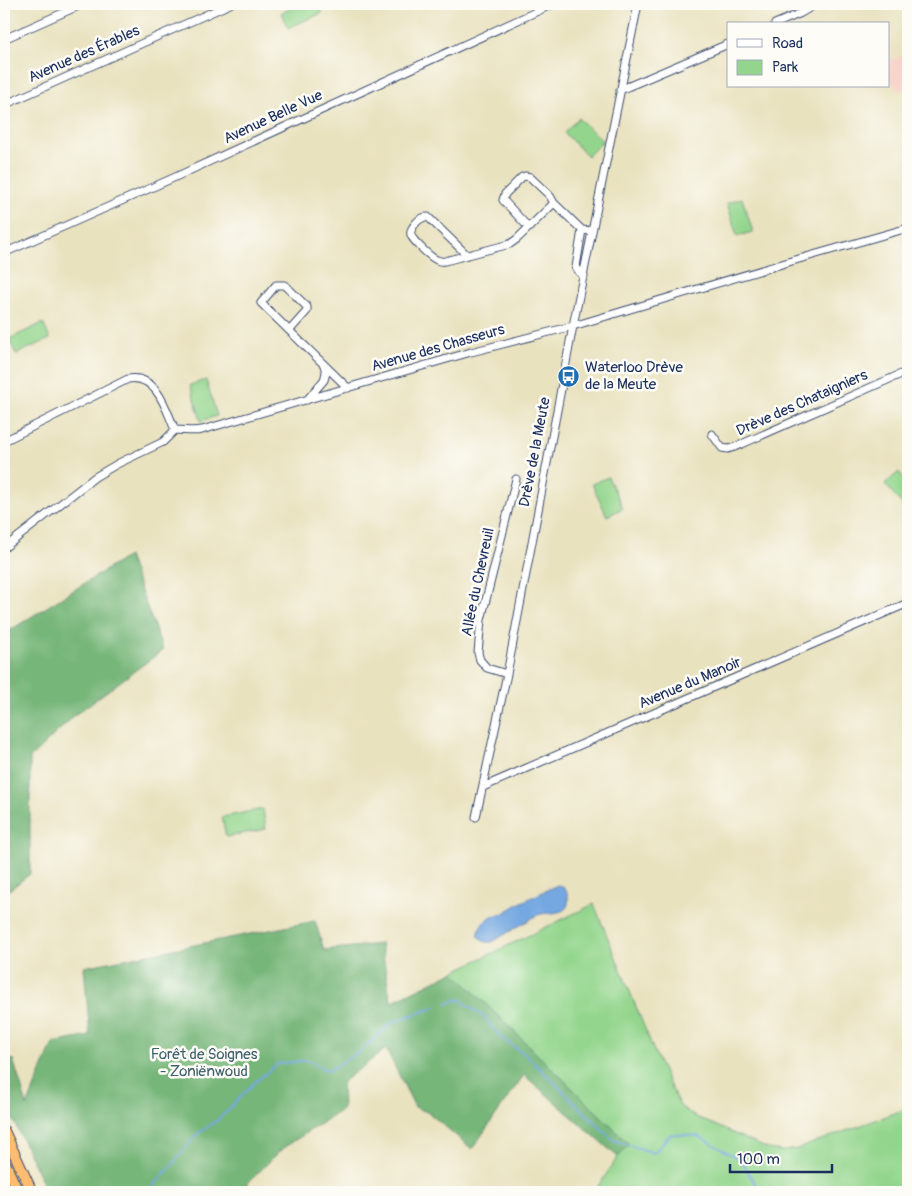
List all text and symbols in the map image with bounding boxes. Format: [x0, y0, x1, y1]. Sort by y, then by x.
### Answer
street label: Avenue des Érables [25, 21, 143, 87]
legend [727, 22, 890, 88]
text: Road [772, 34, 803, 53]
text: Park [772, 58, 799, 77]
street label: Avenue Belle Vue [221, 86, 326, 148]
street label: Avenue des Chasseurs [369, 320, 507, 376]
place label: Waterloo Drève de la Meute [585, 358, 684, 394]
bus stop icon: Waterloo Drève de la Meute [557, 364, 581, 388]
street label: Drève des Chataigniers [733, 365, 871, 440]
street label: Drève de la Meute [515, 395, 555, 508]
street label: Allée du Chevreuil [457, 526, 499, 638]
street label: Avenue du Manoir [636, 653, 745, 713]
park label: Forêt de Soignes - Zoniënwoud [151, 1045, 258, 1081]
scale bar [730, 1141, 832, 1173]
text: 100 m [737, 1150, 780, 1169]

